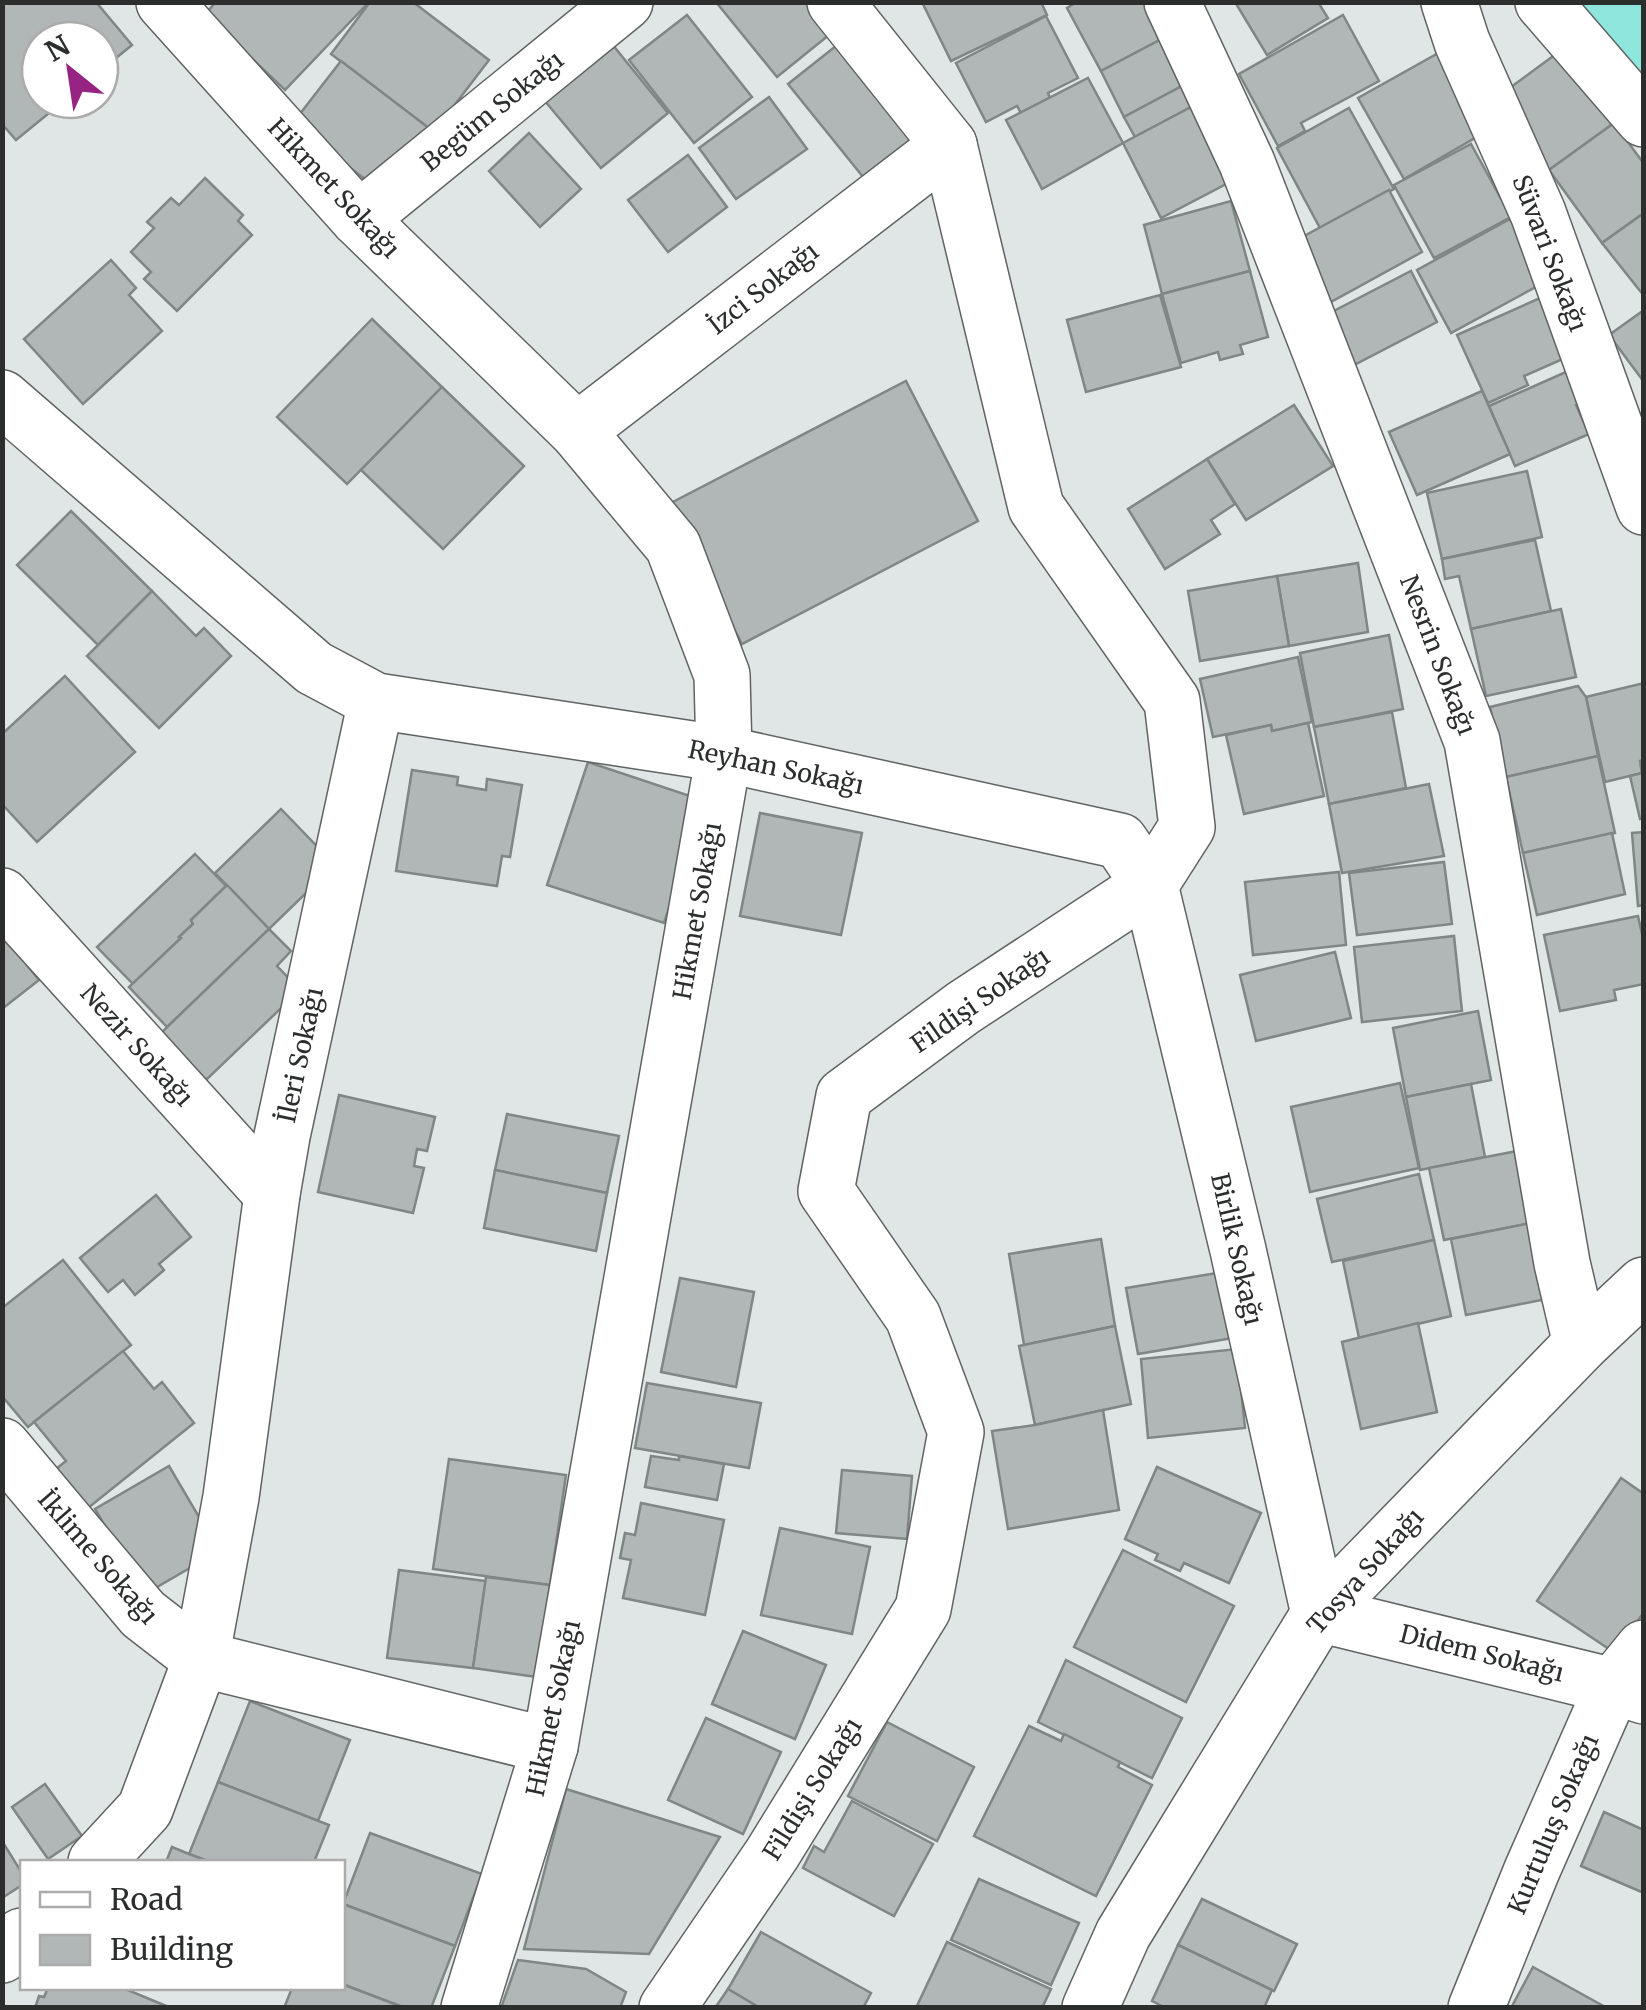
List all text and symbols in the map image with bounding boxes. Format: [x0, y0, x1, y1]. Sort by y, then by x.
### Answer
north arrow [20, 20, 120, 120]
text: N [39, 27, 76, 69]
street label: Begüm Sokağı [414, 44, 570, 178]
street label: Hikmet Sokağı [261, 111, 407, 265]
street label: Süvari Sokağı [1505, 170, 1595, 336]
street label: İzci Sokağı [701, 235, 825, 341]
street label: Nesrin Sokağı [1393, 571, 1483, 739]
street label: Reyhan Sokağı [685, 733, 867, 801]
street label: Hikmet Sokağı [666, 820, 728, 1002]
street label: Fildişi Sokağı [904, 940, 1056, 1060]
street label: Nezir Sokağı [74, 977, 200, 1113]
street label: İleri Sokağı [270, 984, 330, 1126]
street label: Birlik Sokağı [1204, 1170, 1270, 1328]
street label: İklime Sokağı [31, 1483, 165, 1631]
street label: Tosya Sokağı [1300, 1501, 1430, 1641]
street label: Hikmet Sokağı [519, 1617, 587, 1799]
street label: Didem Sokağı [1397, 1617, 1567, 1689]
street label: Fildişi Sokağı [755, 1712, 869, 1866]
street label: Kurtuluş Sokağı [1501, 1729, 1605, 1919]
legend [20, 1860, 345, 1990]
text: Road [110, 1880, 183, 1918]
text: Building [110, 1930, 233, 1968]

